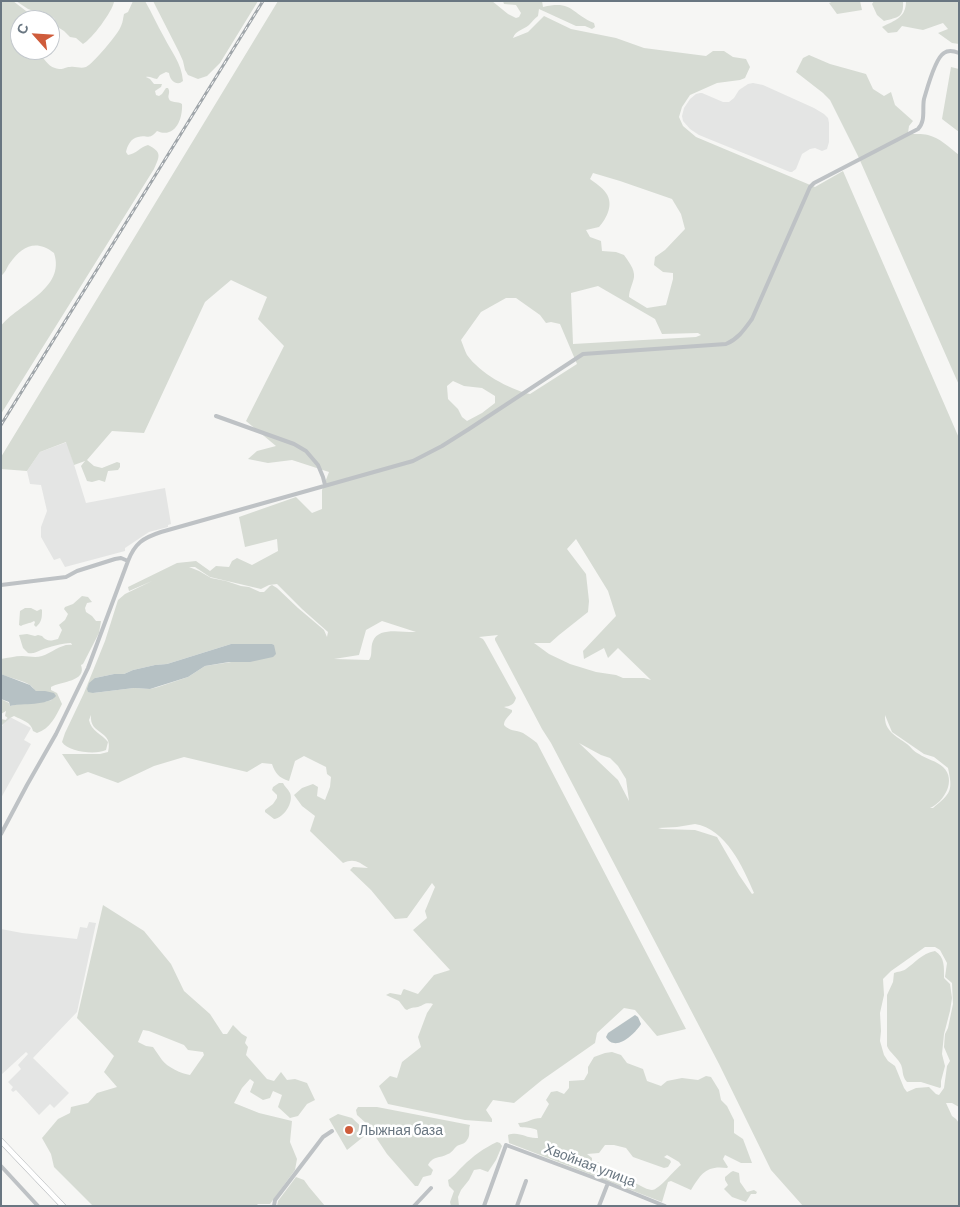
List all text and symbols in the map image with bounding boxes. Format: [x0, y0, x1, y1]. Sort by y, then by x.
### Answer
north arrow [10, 10, 60, 60]
text: С [12, 20, 32, 37]
place label: Лыжная база [359, 1122, 443, 1138]
marker: Лыжная база [343, 1124, 355, 1136]
street label: Хвойная улица [542, 1140, 638, 1190]

